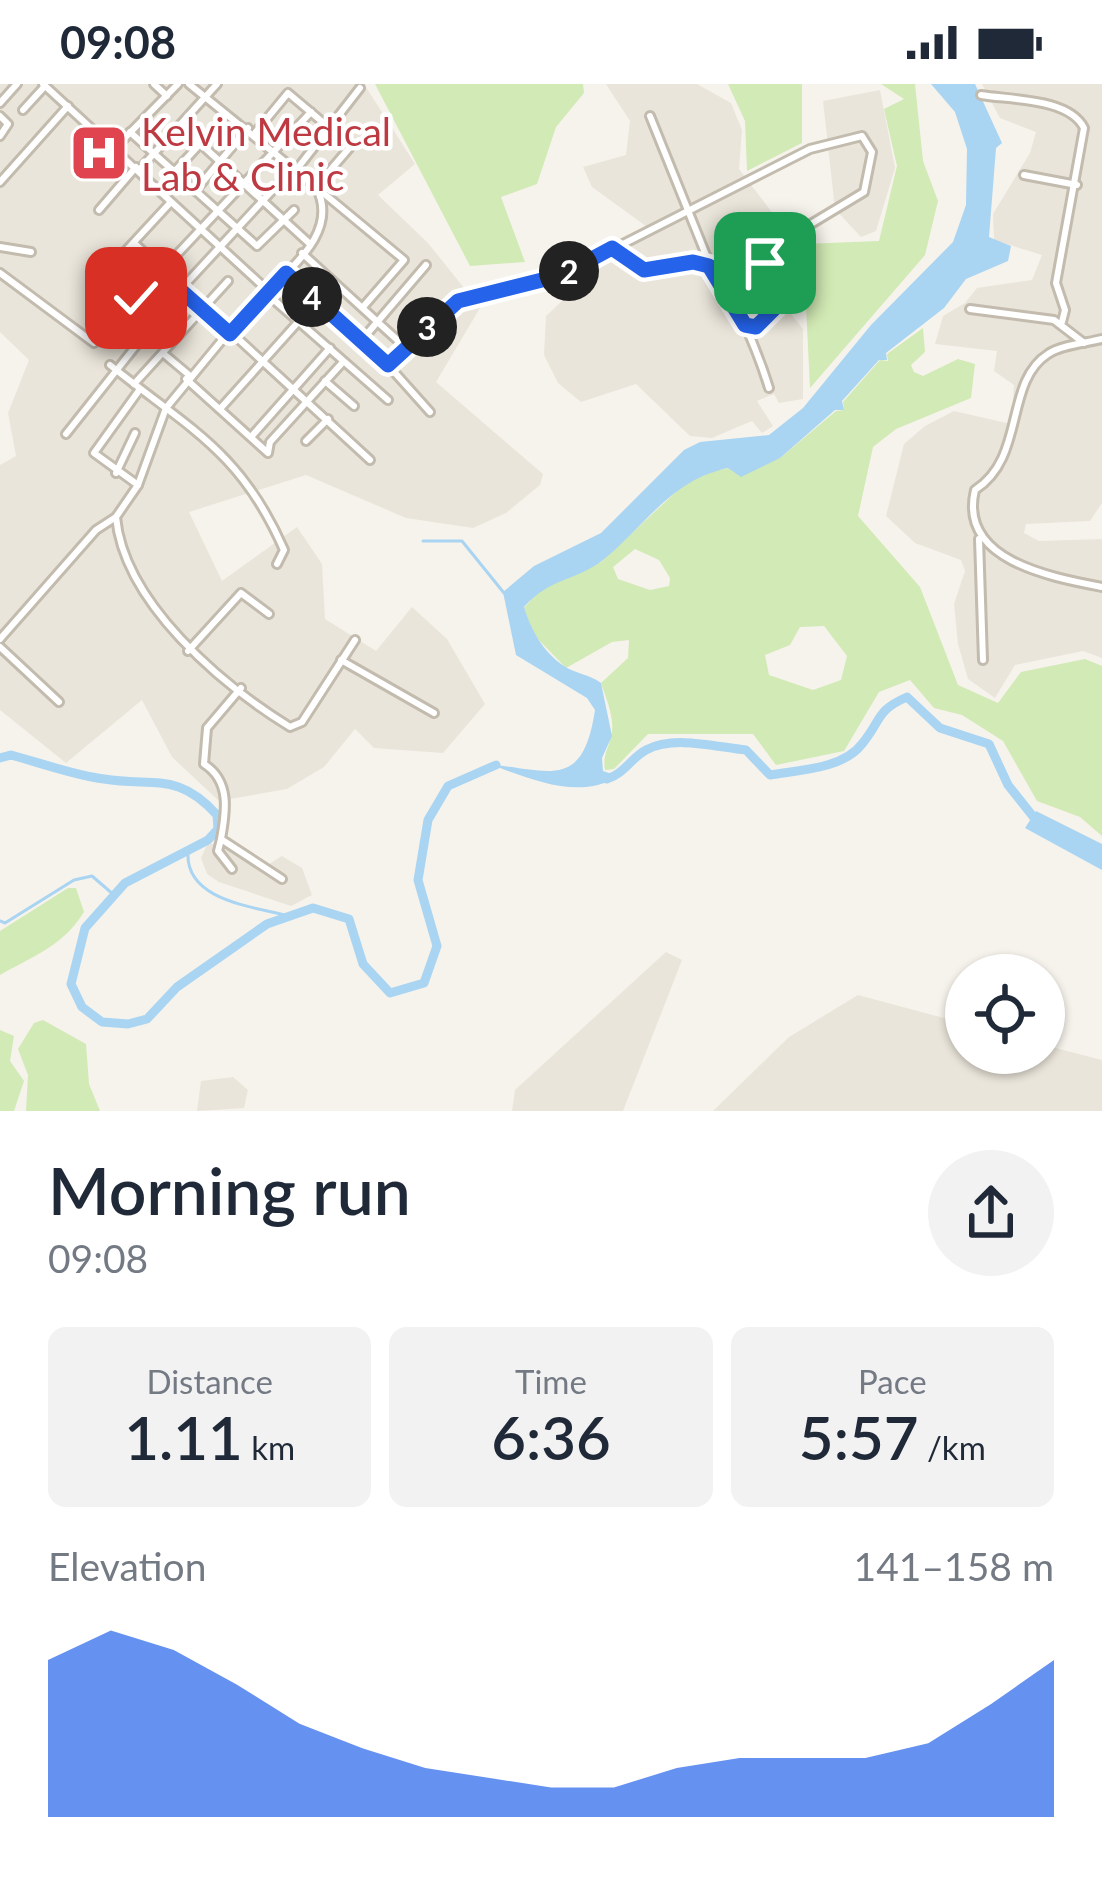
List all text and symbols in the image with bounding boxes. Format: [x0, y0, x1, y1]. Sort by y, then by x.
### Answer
text: 09:08 [60, 15, 176, 69]
place label: Kelvin Medical Lab & Clinic [141, 108, 391, 199]
hospital icon: Kelvin Medical Lab & Clinic [68, 122, 130, 184]
pin [714, 212, 816, 314]
icon: arrive [732, 230, 798, 296]
pin: 2 [539, 241, 599, 301]
pin [85, 247, 187, 349]
text: 2 [559, 251, 579, 291]
icon: check [103, 265, 169, 331]
pin: 4 [282, 267, 342, 327]
text: 4 [302, 277, 322, 317]
pin: 3 [397, 297, 457, 357]
text: 3 [417, 307, 437, 347]
map controls [945, 954, 1065, 1074]
button: locate [945, 954, 1065, 1074]
text: Morning run [48, 1150, 411, 1229]
button: share [928, 1150, 1054, 1276]
text: 09:08 [48, 1235, 148, 1281]
text: Distance [146, 1361, 273, 1401]
text: Time [515, 1361, 587, 1401]
text: Pace [858, 1361, 927, 1401]
text: 1.11 [124, 1401, 243, 1473]
text: 6:36 [491, 1401, 611, 1473]
text: 5:57 [799, 1401, 919, 1473]
text: km [243, 1427, 295, 1467]
text: /km [919, 1427, 986, 1467]
text: Elevation [48, 1543, 206, 1589]
text: 141–158 m [854, 1543, 1054, 1589]

